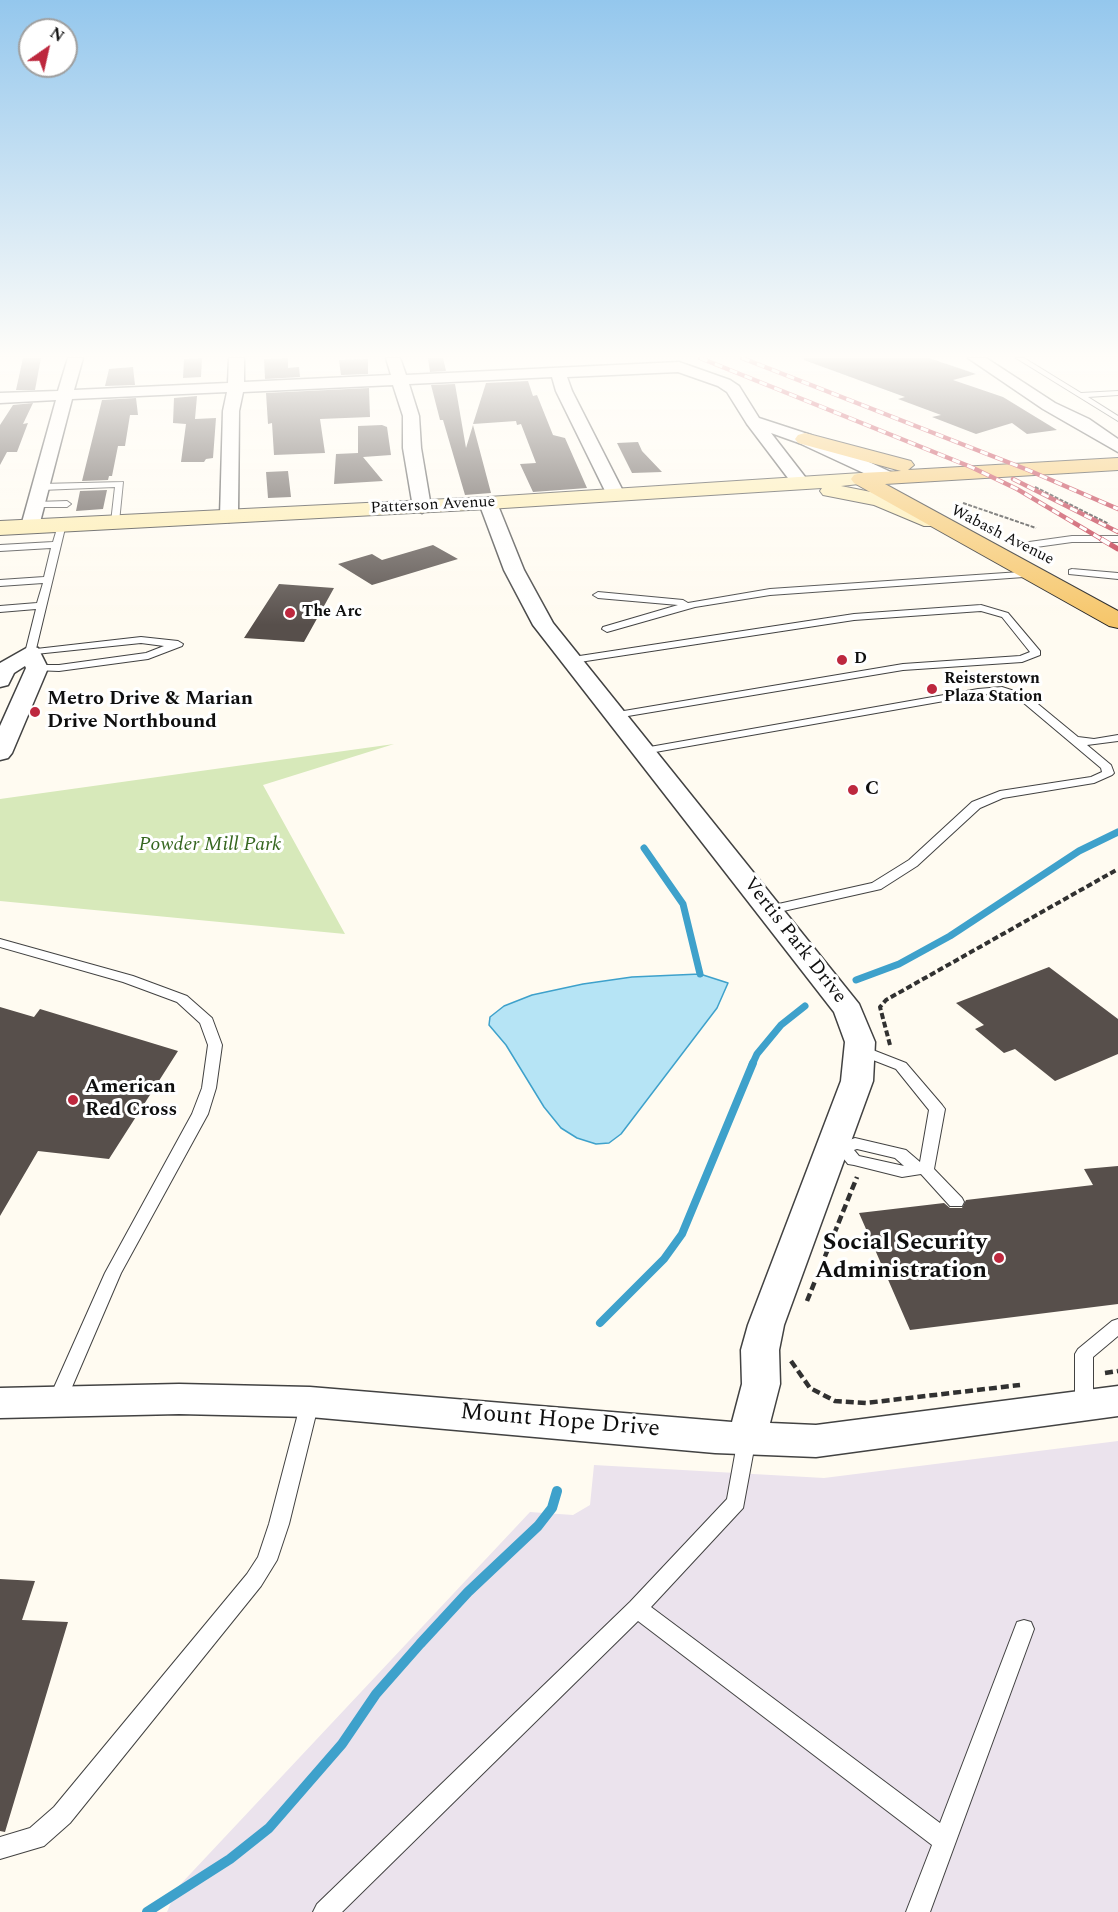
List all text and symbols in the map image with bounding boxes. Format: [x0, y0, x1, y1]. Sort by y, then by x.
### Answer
north arrow [18, 18, 78, 78]
text: N [45, 21, 69, 48]
street label: Patterson Avenue [370, 493, 496, 519]
street label: Wabash Avenue [947, 502, 1057, 570]
place label: The Arc [302, 603, 362, 623]
marker: The Arc [283, 606, 297, 620]
place label: D [854, 650, 867, 670]
marker: D [835, 653, 849, 667]
place label: Reisterstown Plaza Station [944, 670, 1042, 708]
marker: Reisterstown Plaza Station [925, 682, 939, 696]
place label: Metro Drive & Marian Drive Northbound [47, 688, 253, 735]
marker: Metro Drive & Marian Drive Northbound [28, 705, 42, 719]
place label: C [865, 778, 879, 802]
marker: C [846, 783, 860, 797]
park label: Powder Mill Park [139, 834, 281, 858]
street label: Vertis Park Drive [737, 873, 851, 1009]
place label: American Red Cross [85, 1076, 177, 1123]
marker: American Red Cross [66, 1093, 80, 1107]
place label: Social Security Administration [815, 1230, 987, 1286]
marker: Social Security Administration [992, 1251, 1006, 1265]
street label: Mount Hope Drive [459, 1399, 661, 1445]

